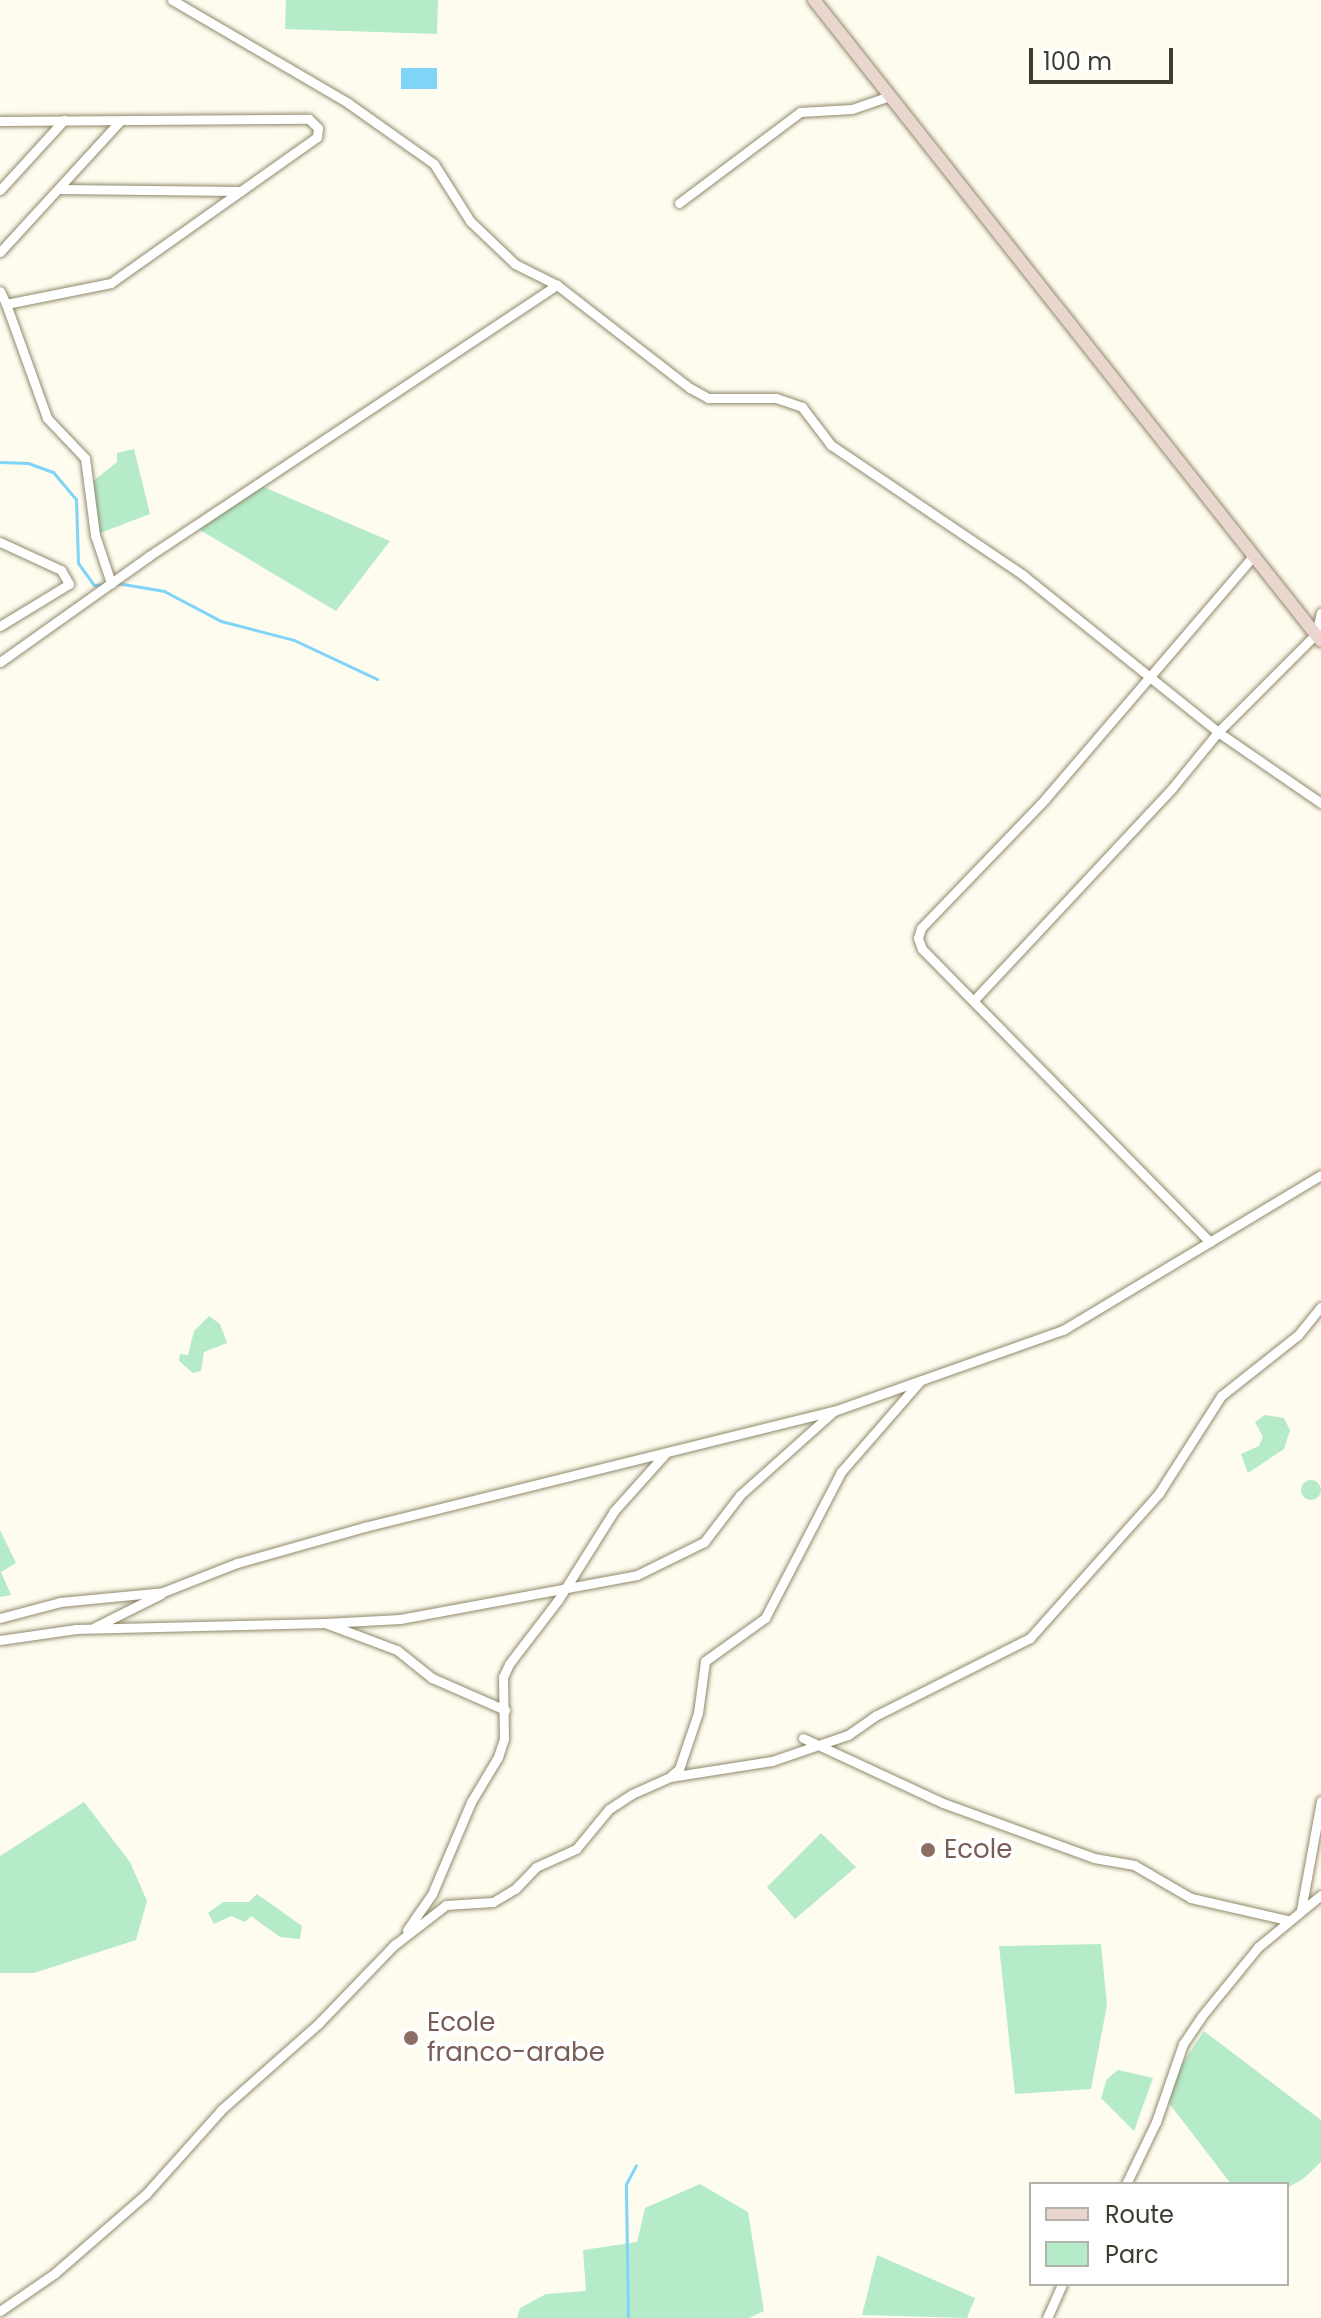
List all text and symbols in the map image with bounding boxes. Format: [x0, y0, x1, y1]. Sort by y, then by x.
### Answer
scale bar [1033, 32, 1177, 82]
text: 100 m [1043, 45, 1112, 78]
place label: Ecole [944, 1834, 1012, 1866]
marker: Ecole [919, 1841, 937, 1859]
place label: Ecole franco-arabe [427, 2007, 605, 2068]
marker: Ecole franco-arabe [402, 2029, 420, 2047]
legend [1029, 2182, 1289, 2286]
text: Route [1105, 2198, 1174, 2231]
text: Parc [1105, 2238, 1159, 2271]

